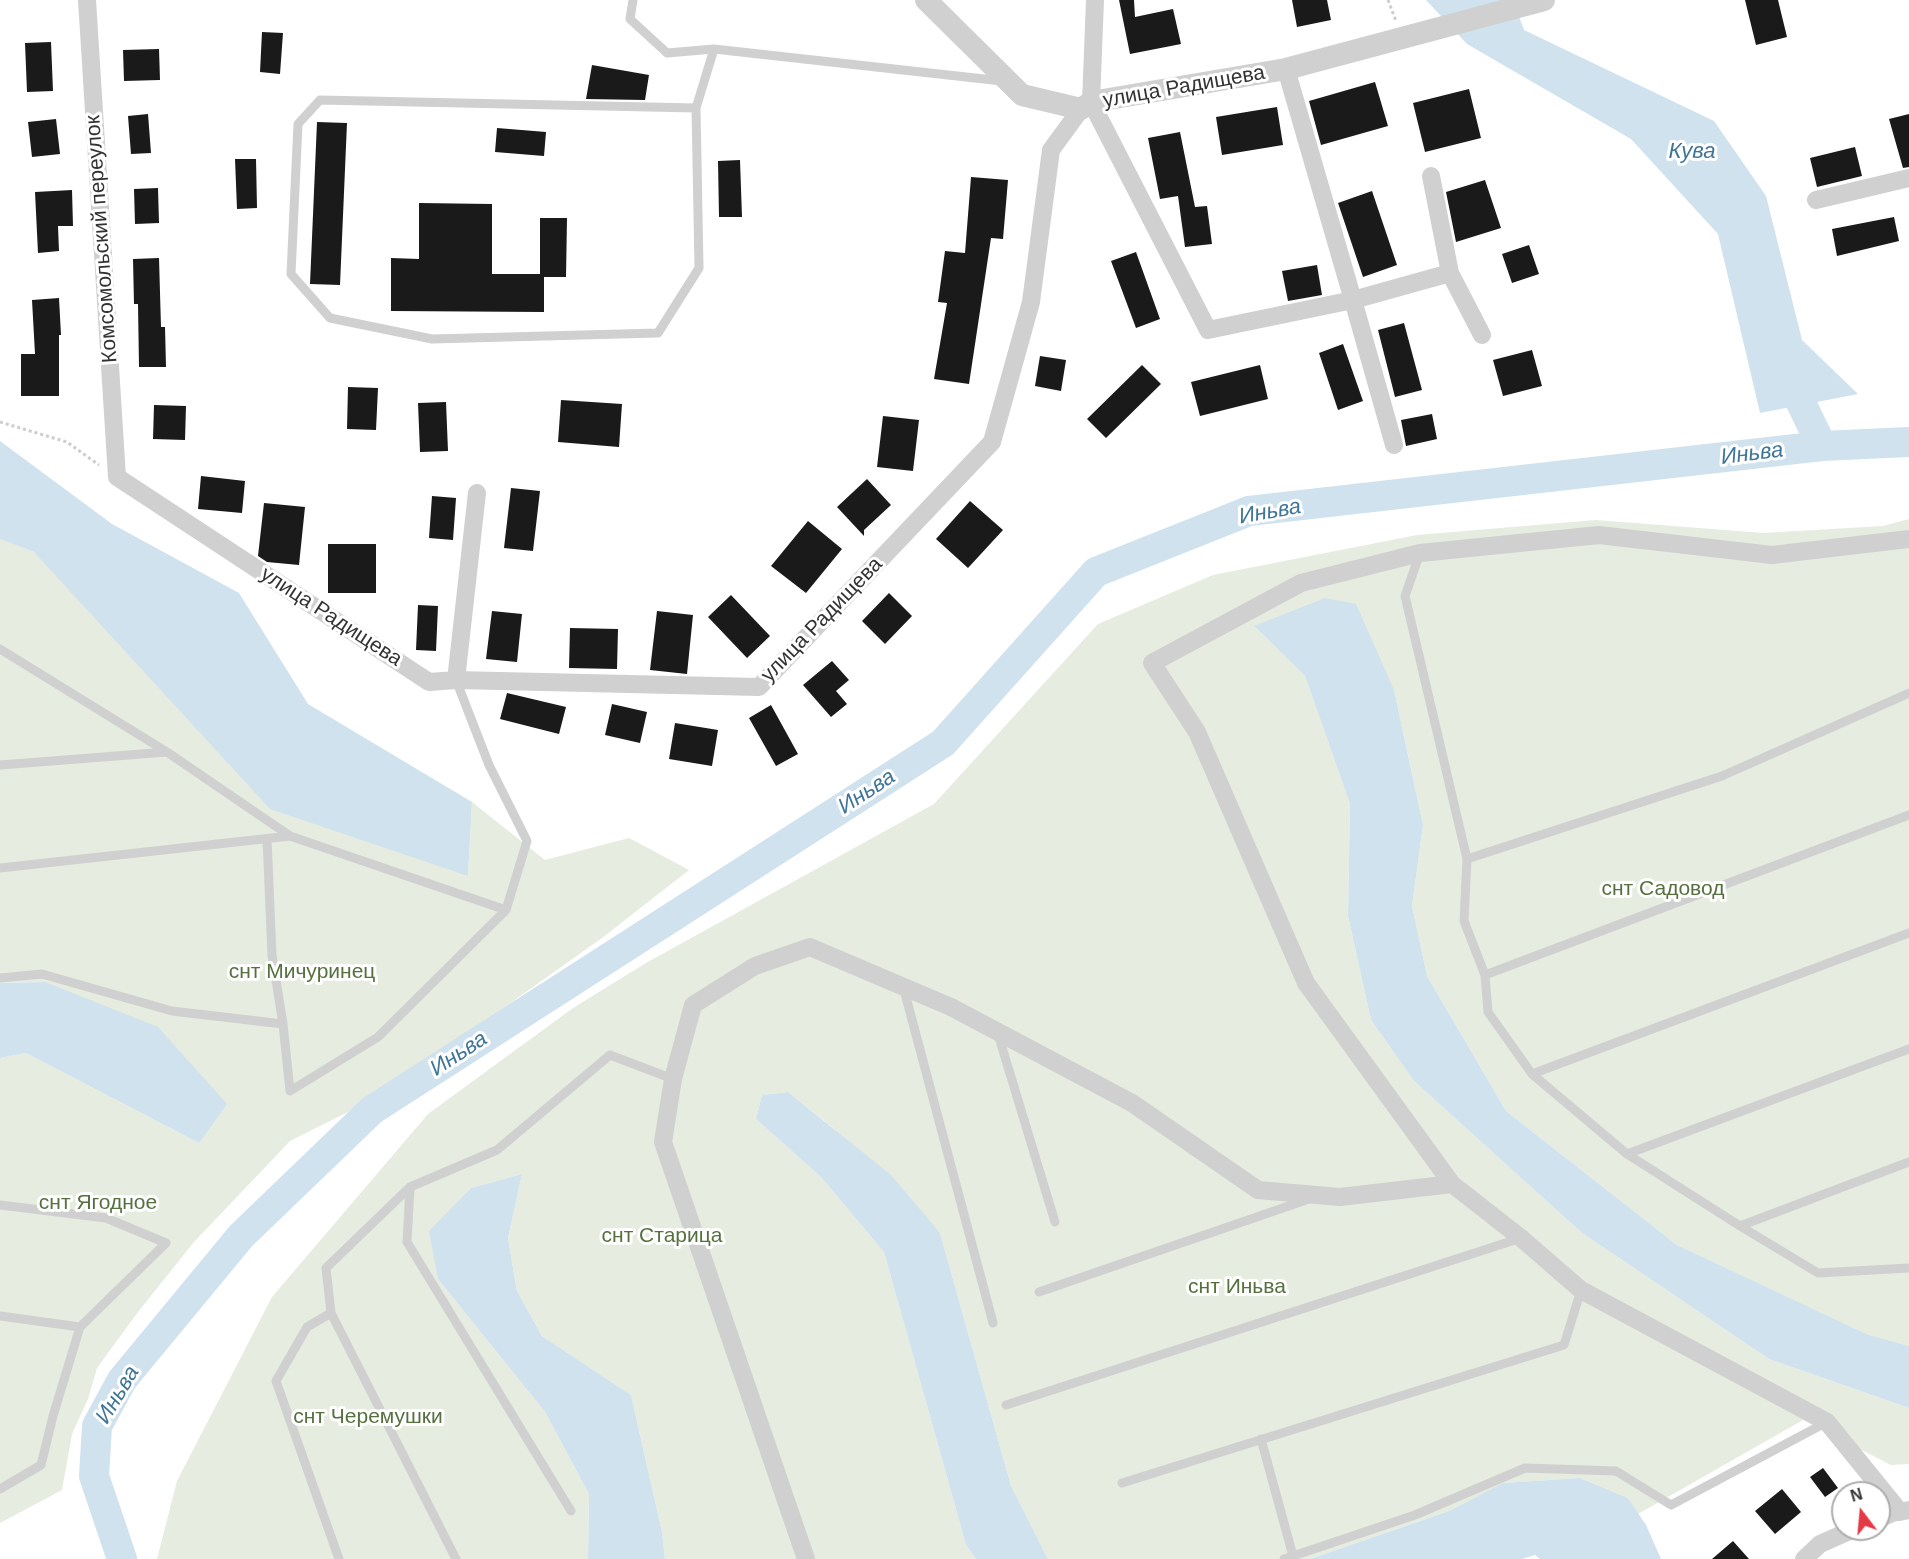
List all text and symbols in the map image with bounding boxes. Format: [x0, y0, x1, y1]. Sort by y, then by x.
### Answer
street label: улица Радищева [1101, 60, 1267, 114]
street label: Комсомольский переулок [81, 114, 123, 364]
water label: Кува [1669, 139, 1715, 165]
water label: Иньва [1719, 437, 1785, 471]
water label: Иньва [1237, 494, 1303, 530]
street label: улица Радищева [756, 552, 888, 688]
street label: улица Радищева [255, 562, 407, 672]
water label: Иньва [834, 764, 900, 820]
park label: снт Садовод [1602, 876, 1724, 902]
park label: снт Мичуринец [229, 959, 375, 985]
water label: Иньва [426, 1026, 492, 1082]
park label: снт Ягодное [39, 1190, 157, 1216]
park label: снт Старица [602, 1223, 722, 1249]
park label: снт Иньва [1188, 1274, 1286, 1300]
water label: Иньва [91, 1361, 145, 1429]
park label: снт Черемушки [293, 1404, 443, 1430]
north arrow [1831, 1481, 1891, 1541]
text: N [1849, 1485, 1864, 1505]

